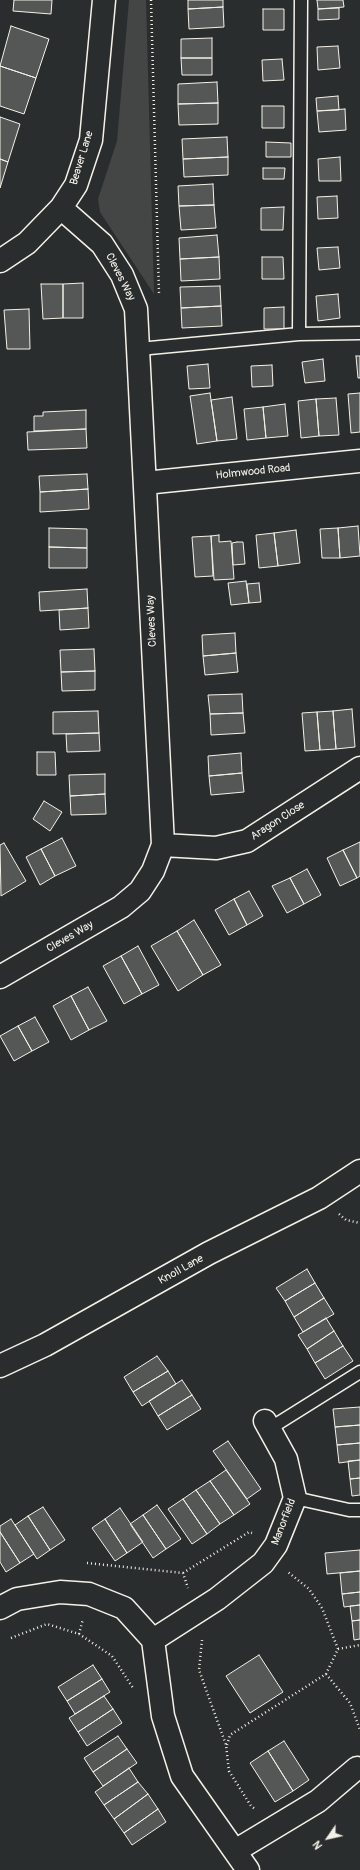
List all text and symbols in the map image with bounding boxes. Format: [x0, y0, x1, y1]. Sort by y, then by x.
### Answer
street label: Beaver Lane [67, 129, 97, 187]
street label: Cleves Way [102, 251, 138, 303]
street label: Holmwood Road [215, 462, 291, 482]
street label: Cleves Way [144, 595, 160, 647]
street label: Aragon Close [249, 799, 307, 843]
street label: Cleves Way [44, 918, 96, 956]
street label: Knoll Lane [156, 1252, 206, 1288]
street label: Manorfield [269, 1497, 299, 1547]
north arrow [308, 1818, 348, 1858]
text: N [310, 1838, 325, 1852]

